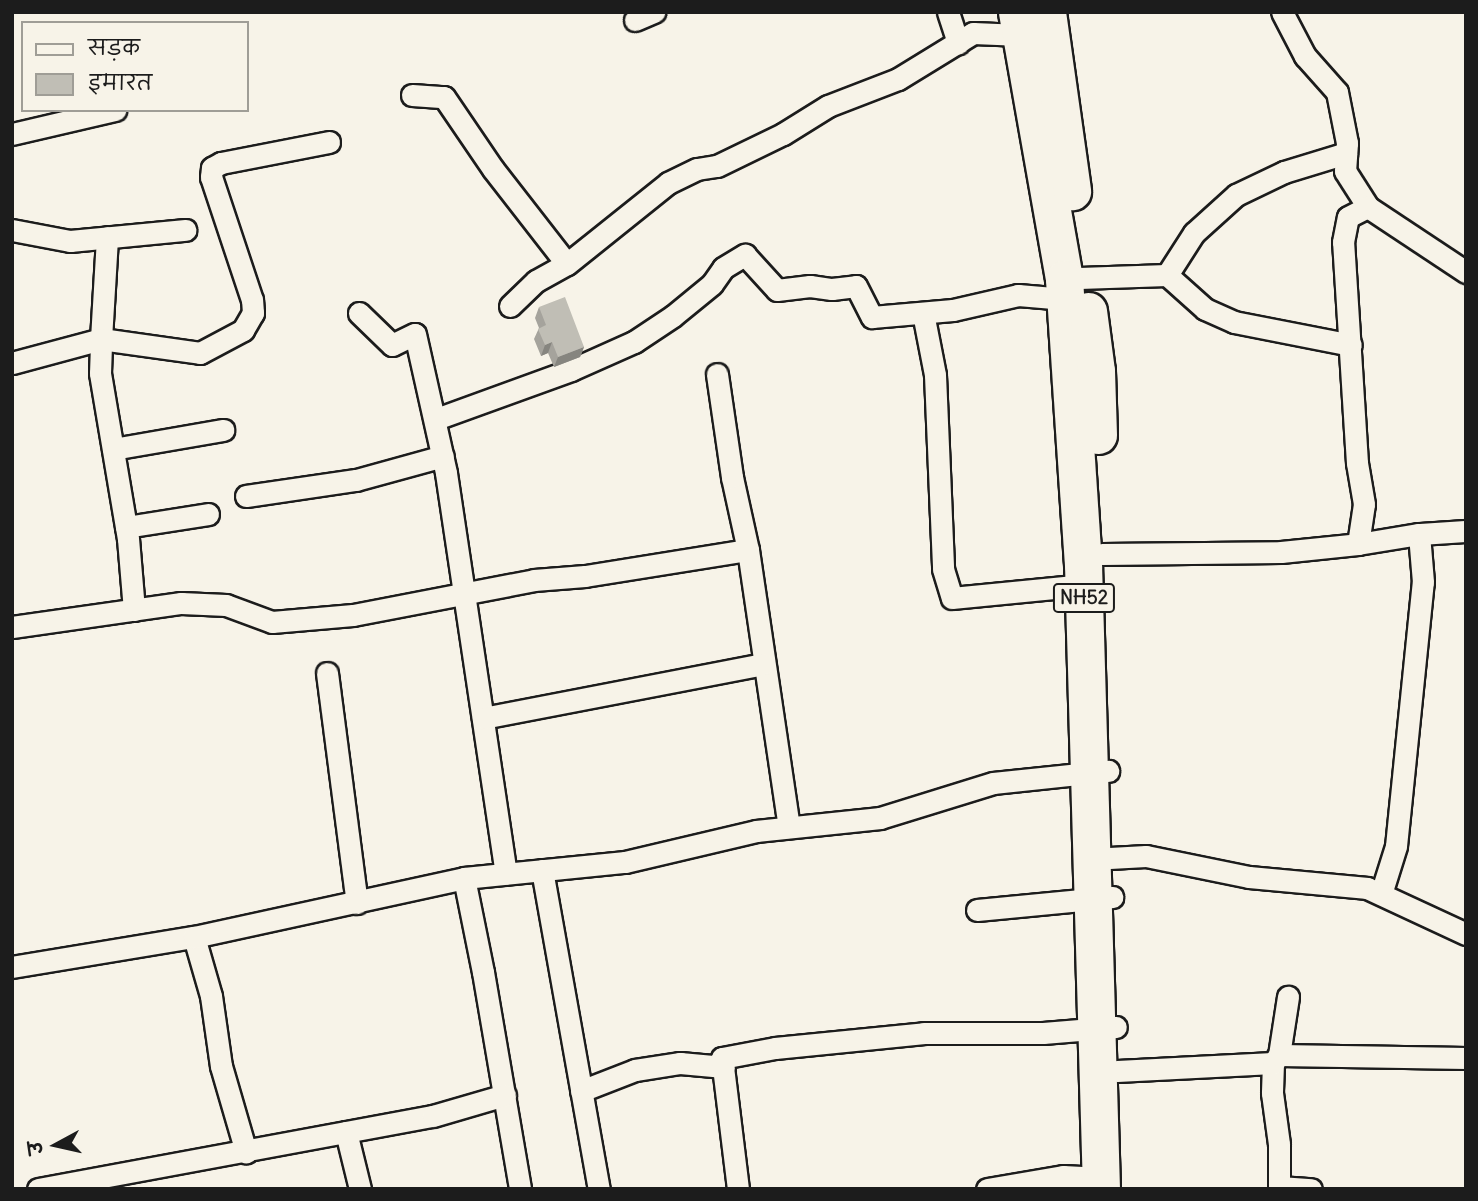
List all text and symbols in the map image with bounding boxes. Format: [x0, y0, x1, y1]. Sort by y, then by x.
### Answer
legend [21, 21, 248, 112]
text: सड़क [88, 34, 140, 61]
text: इमारत [88, 69, 152, 96]
road number: NH52 [1052, 582, 1116, 614]
north arrow [21, 1110, 91, 1180]
text: उ [22, 1140, 48, 1156]

